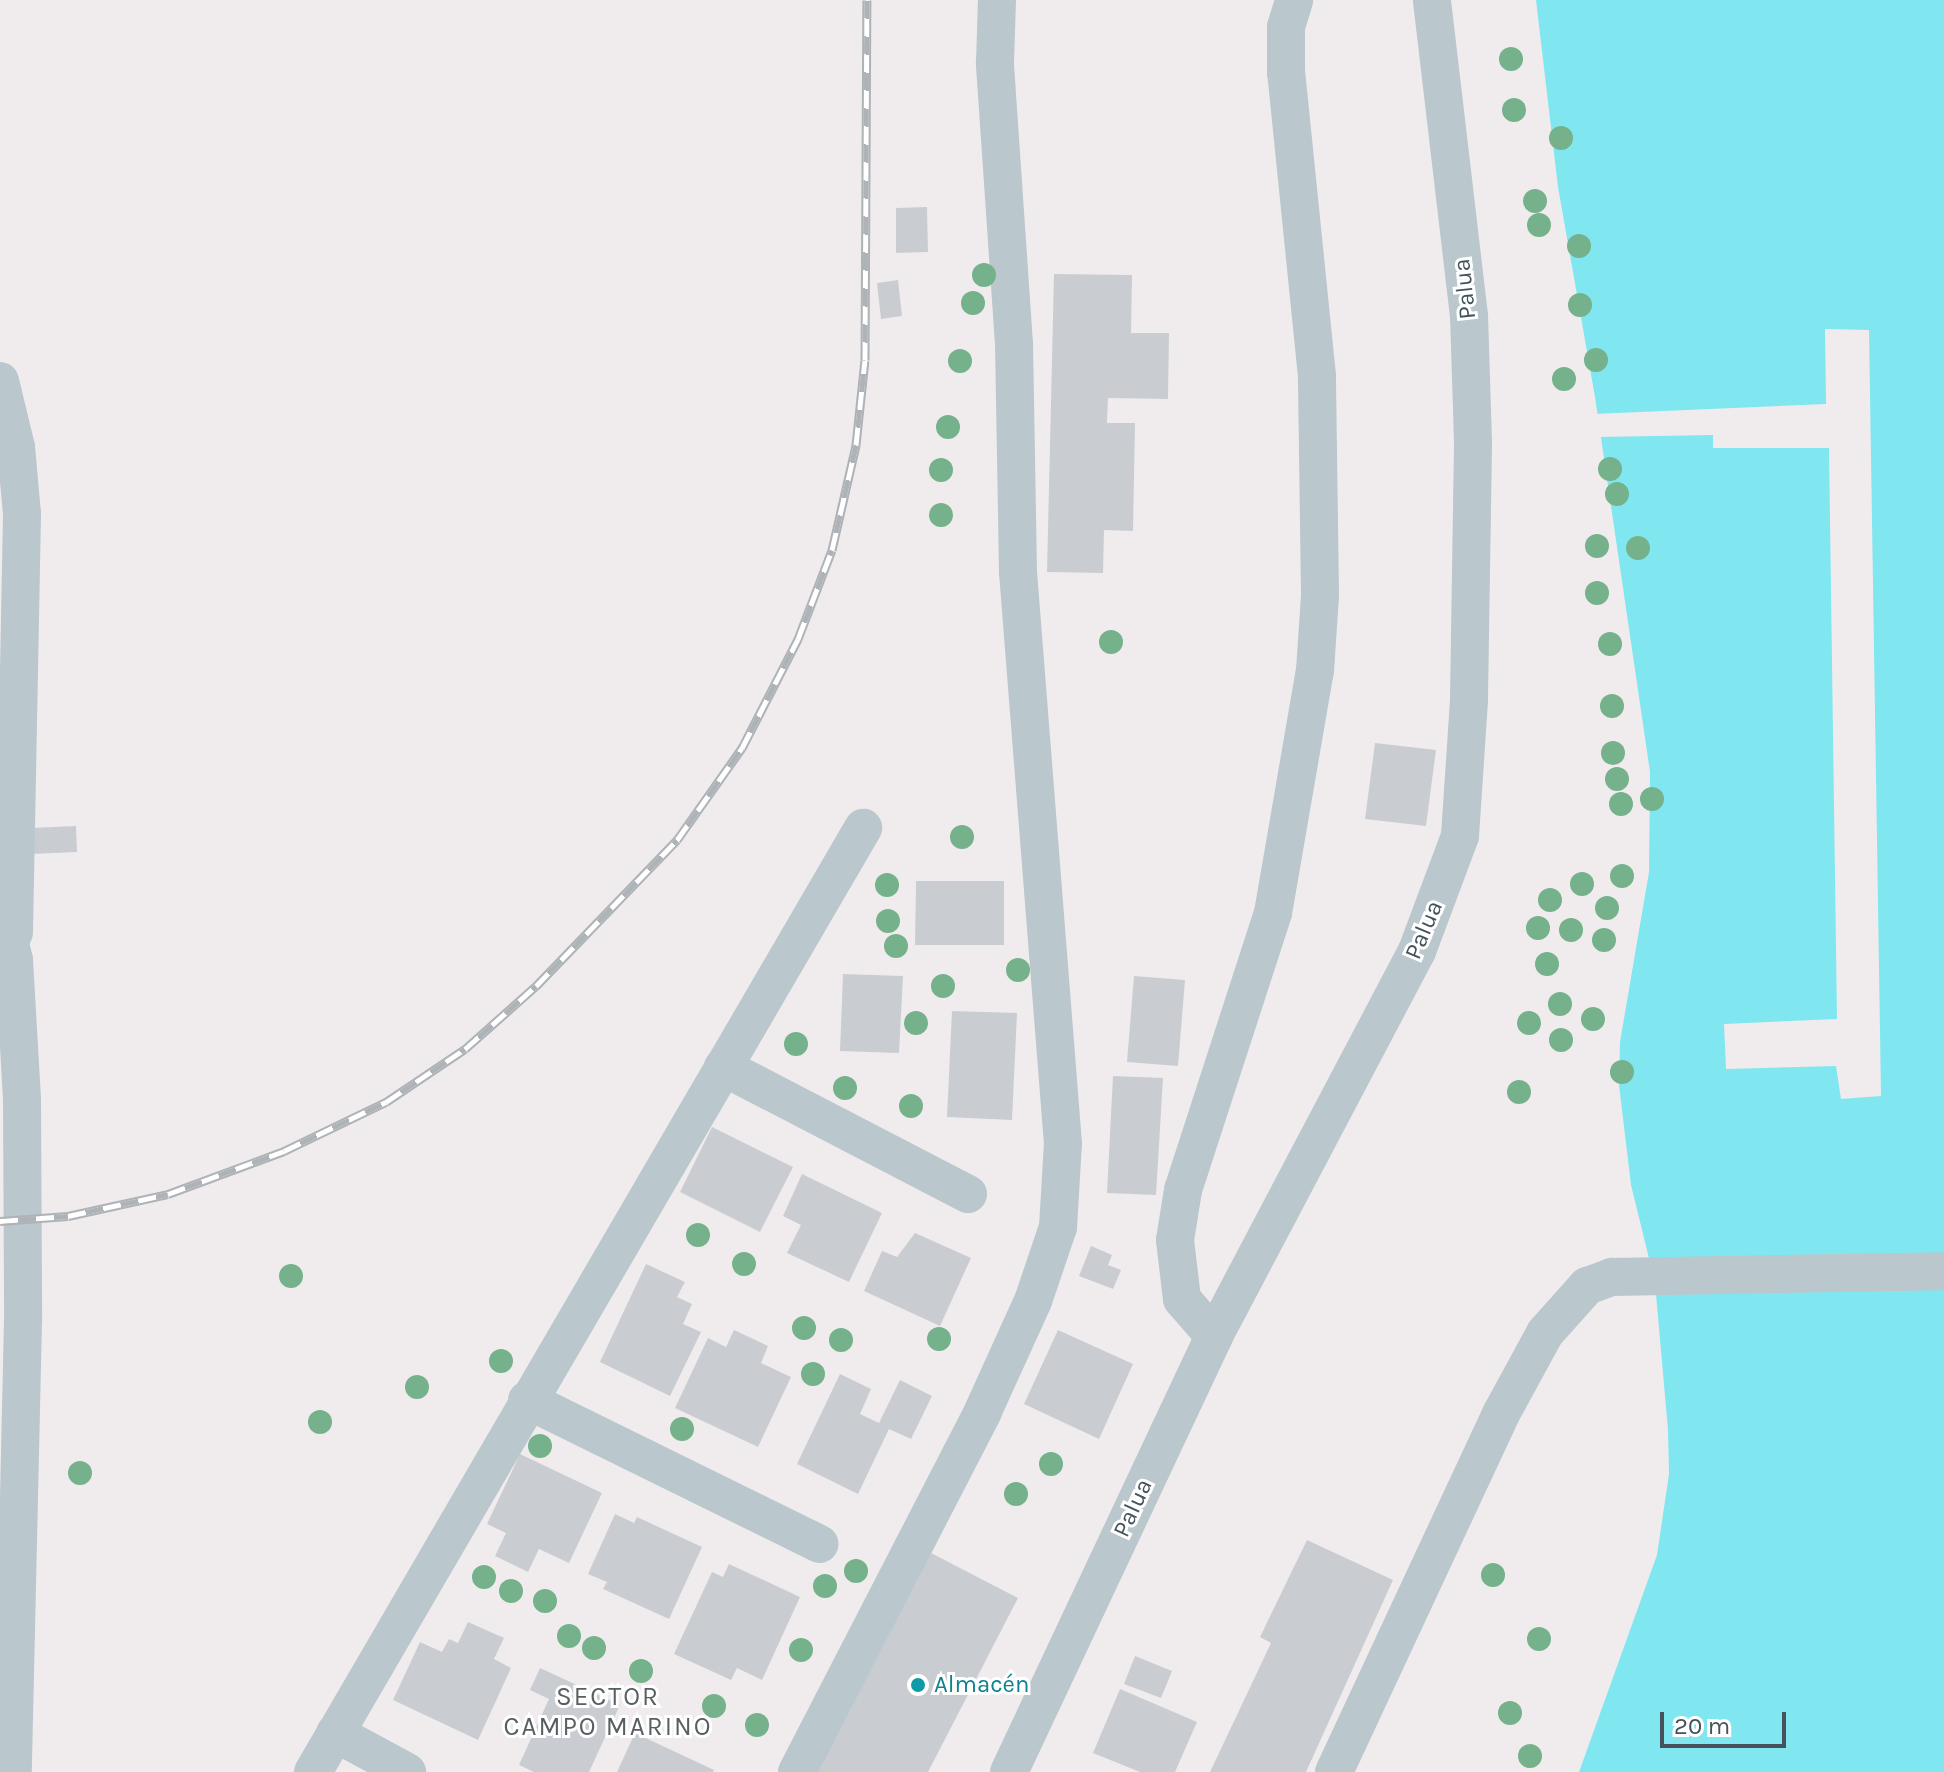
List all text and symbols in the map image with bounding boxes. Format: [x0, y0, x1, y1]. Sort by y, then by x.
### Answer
street label: Palua [1447, 257, 1483, 321]
street label: Palua [1399, 896, 1449, 964]
street label: Palua [1107, 1474, 1159, 1542]
place label: Almacén [934, 1671, 1029, 1699]
marker: Almacén [909, 1676, 927, 1694]
district label: SECTOR CAMPO MARINO [504, 1681, 712, 1742]
scale bar [1664, 1696, 1790, 1746]
text: 20 m [1674, 1712, 1730, 1740]

